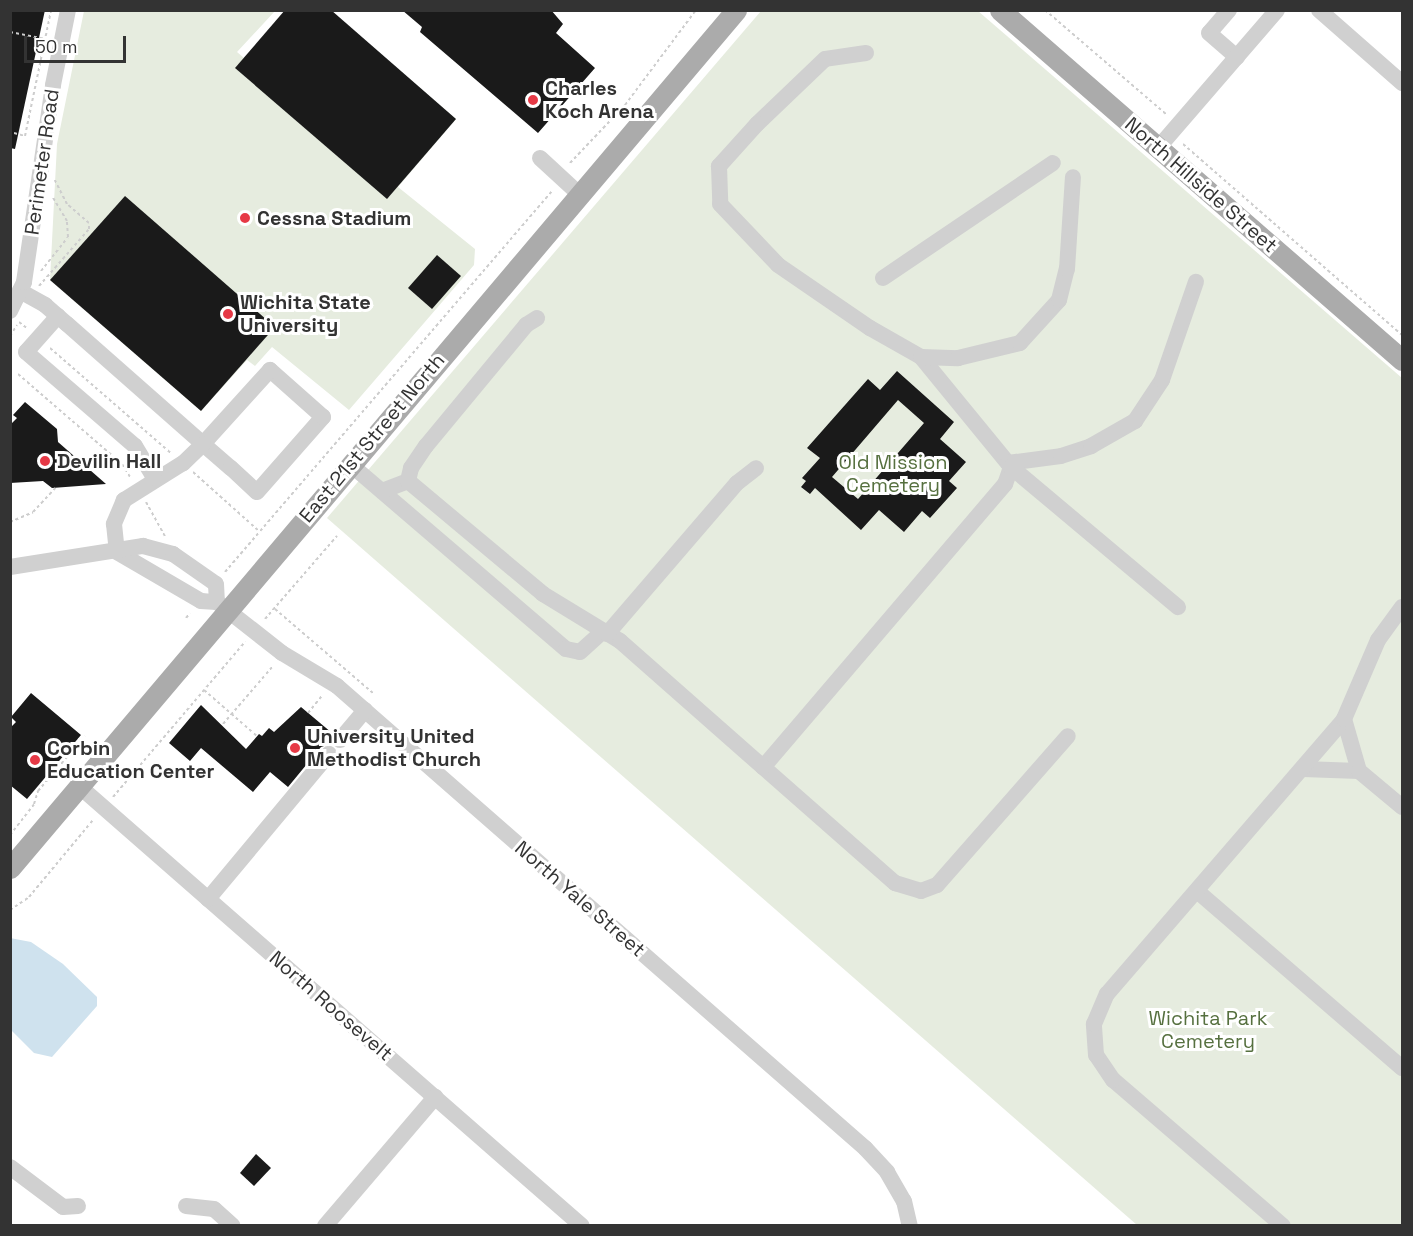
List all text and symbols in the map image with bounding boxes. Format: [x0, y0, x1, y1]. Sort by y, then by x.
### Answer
scale bar [27, 24, 129, 62]
text: 50 m [35, 35, 77, 58]
place label: Charles Koch Arena [545, 77, 654, 124]
street label: Perimeter Road [20, 88, 64, 236]
marker: Charles Koch Arena [526, 93, 540, 107]
street label: North Hillside Street [1120, 112, 1282, 258]
place label: Cessna Stadium [257, 206, 411, 230]
marker: Cessna Stadium [238, 211, 252, 225]
place label: Wichita State University [240, 290, 371, 337]
marker: Wichita State University [221, 307, 235, 321]
street label: East 21st Street North [294, 349, 450, 527]
place label: Devilin Hall [57, 449, 161, 473]
park label: Old Mission Cemetery [838, 450, 948, 497]
marker: Devilin Hall [38, 454, 52, 468]
place label: University United Methodist Church [307, 724, 481, 771]
place label: Corbin Education Center [47, 736, 214, 783]
marker: University United Methodist Church [288, 741, 302, 755]
marker: Corbin Education Center [28, 753, 42, 767]
street label: North Yale Street [510, 836, 650, 962]
street label: North Roosevelt [264, 946, 398, 1066]
park label: Wichita Park Cemetery [1149, 1006, 1267, 1053]

